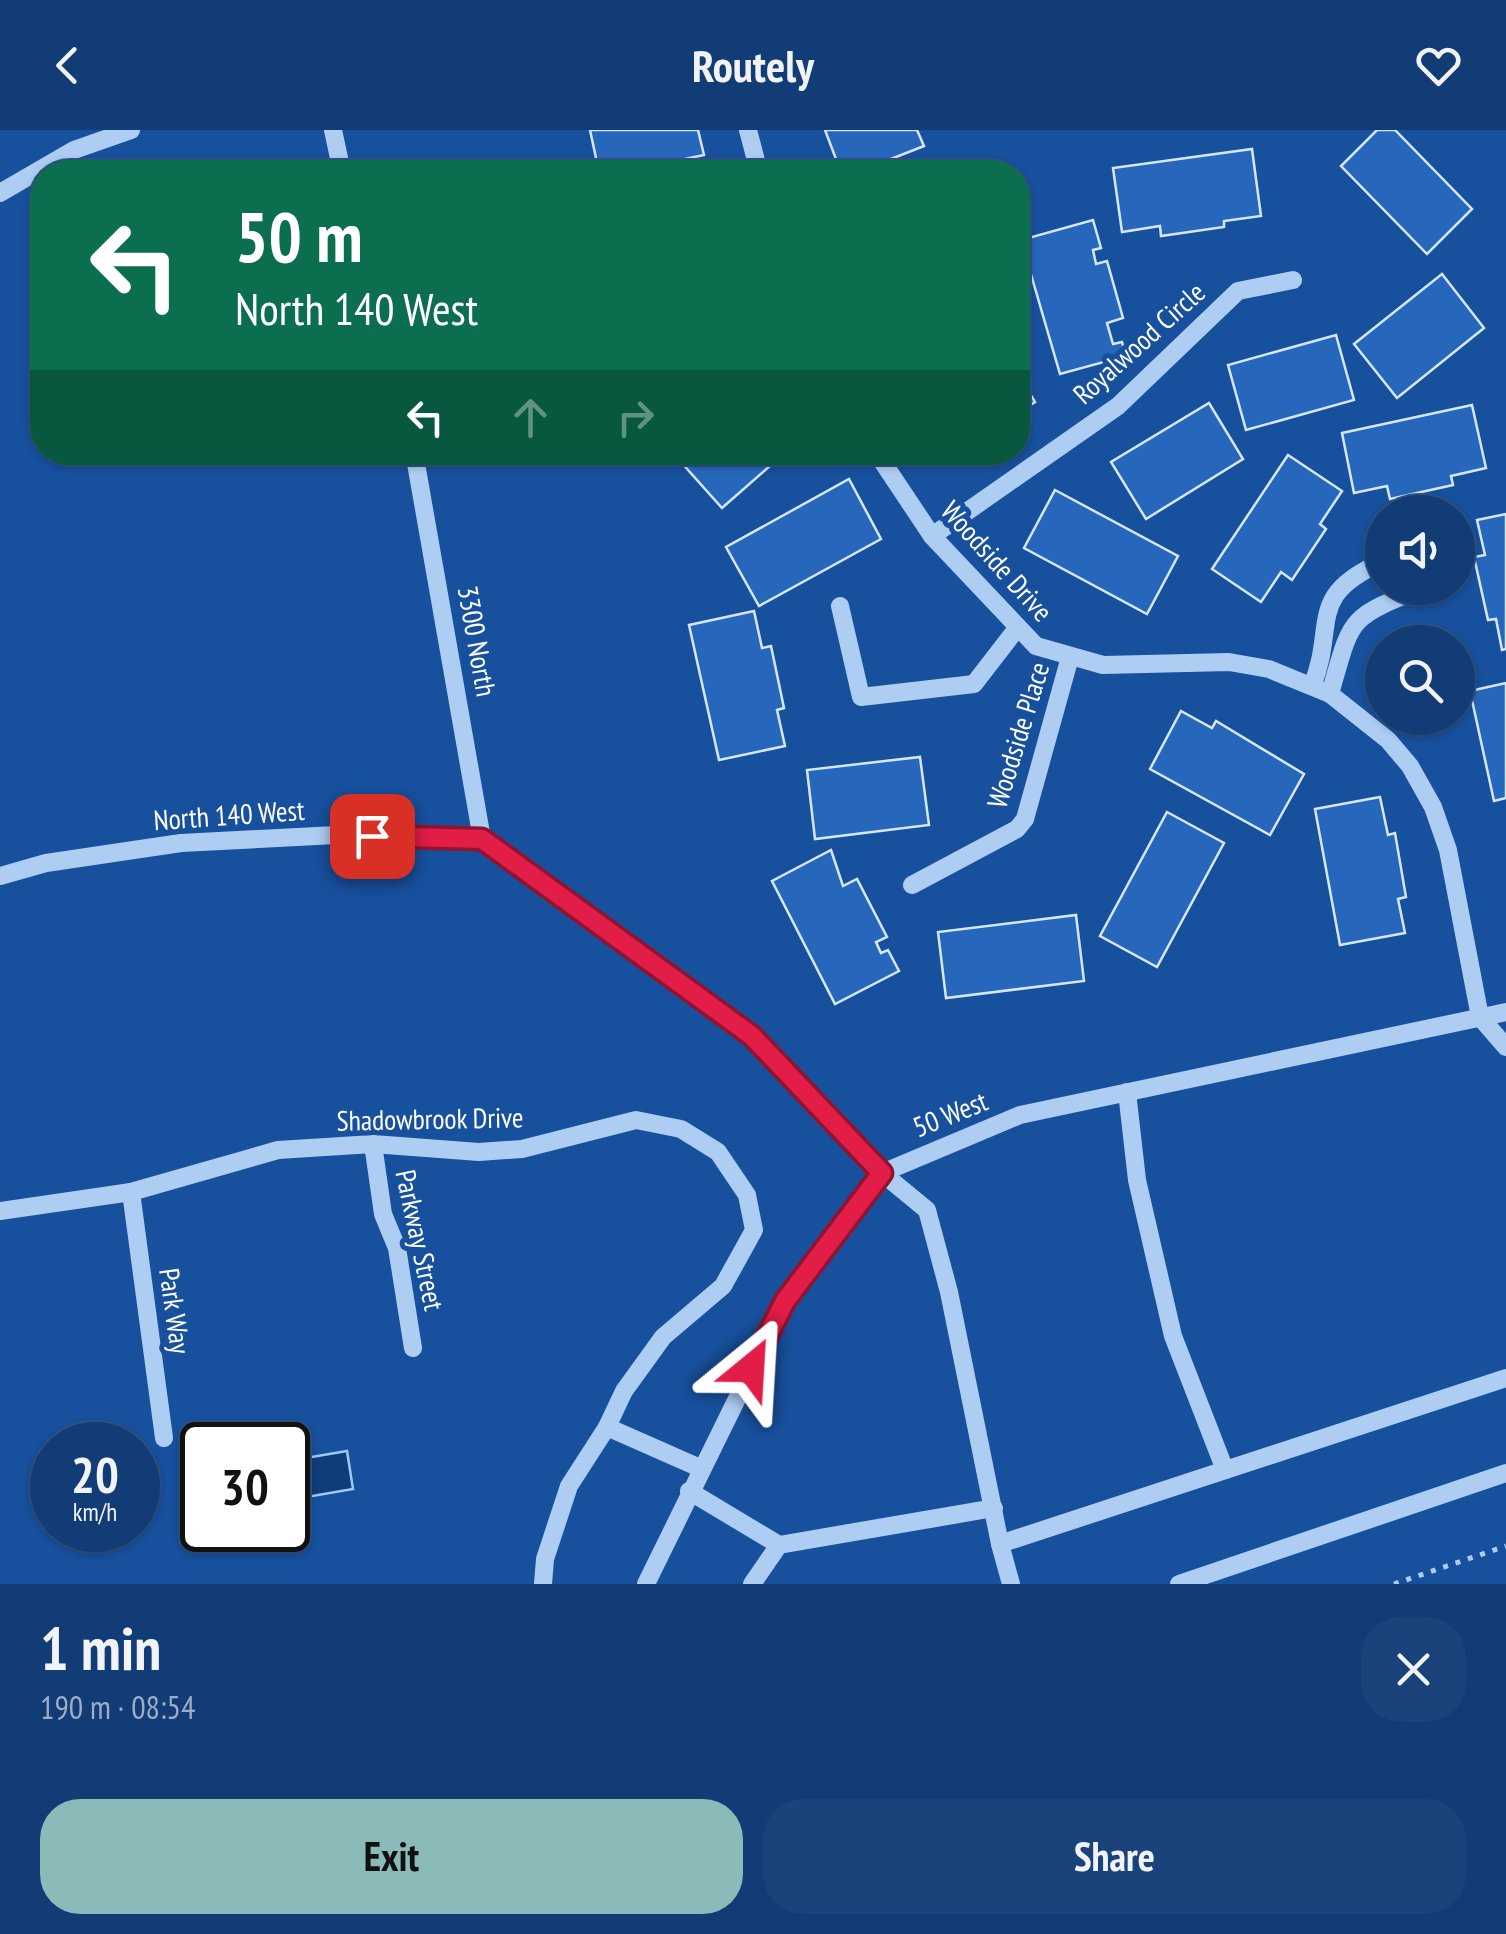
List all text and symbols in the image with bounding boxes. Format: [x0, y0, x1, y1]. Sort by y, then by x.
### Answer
text: Routely [692, 36, 814, 94]
icon: back [40, 38, 95, 93]
icon: heart [1411, 38, 1466, 93]
text: 50 m [235, 191, 363, 281]
icon: left [70, 200, 200, 330]
street label: Royalwood Circle [1065, 273, 1213, 412]
text: North 140 West [235, 279, 478, 337]
icon: left [398, 390, 453, 445]
icon: ahead [503, 390, 558, 445]
icon: right [608, 390, 663, 445]
street label: Woodside Drive [933, 492, 1061, 629]
map controls [1365, 495, 1475, 735]
button: sound [1365, 495, 1475, 605]
street label: 3300 North [450, 583, 505, 699]
button: search [1365, 625, 1475, 735]
street label: Woodside Place [978, 657, 1057, 812]
street label: North 140 West [152, 791, 306, 838]
pin [330, 794, 415, 879]
icon: arrive [345, 809, 400, 864]
street label: 50 West [907, 1082, 993, 1145]
street label: Shadowbrook Drive [336, 1098, 524, 1139]
street label: Parkway Street [388, 1166, 454, 1314]
street label: Park Way [151, 1266, 200, 1357]
position arrow [699, 1316, 803, 1420]
speed limit sign: 30 [180, 1422, 310, 1552]
text: 20 [71, 1442, 119, 1507]
text: km/h [73, 1496, 117, 1528]
text: 1 min [40, 1609, 161, 1687]
button: close [1361, 1617, 1466, 1722]
text: 190 m · 08:54 [40, 1686, 195, 1728]
button: Exit [40, 1799, 743, 1914]
button: Share [763, 1799, 1466, 1914]

